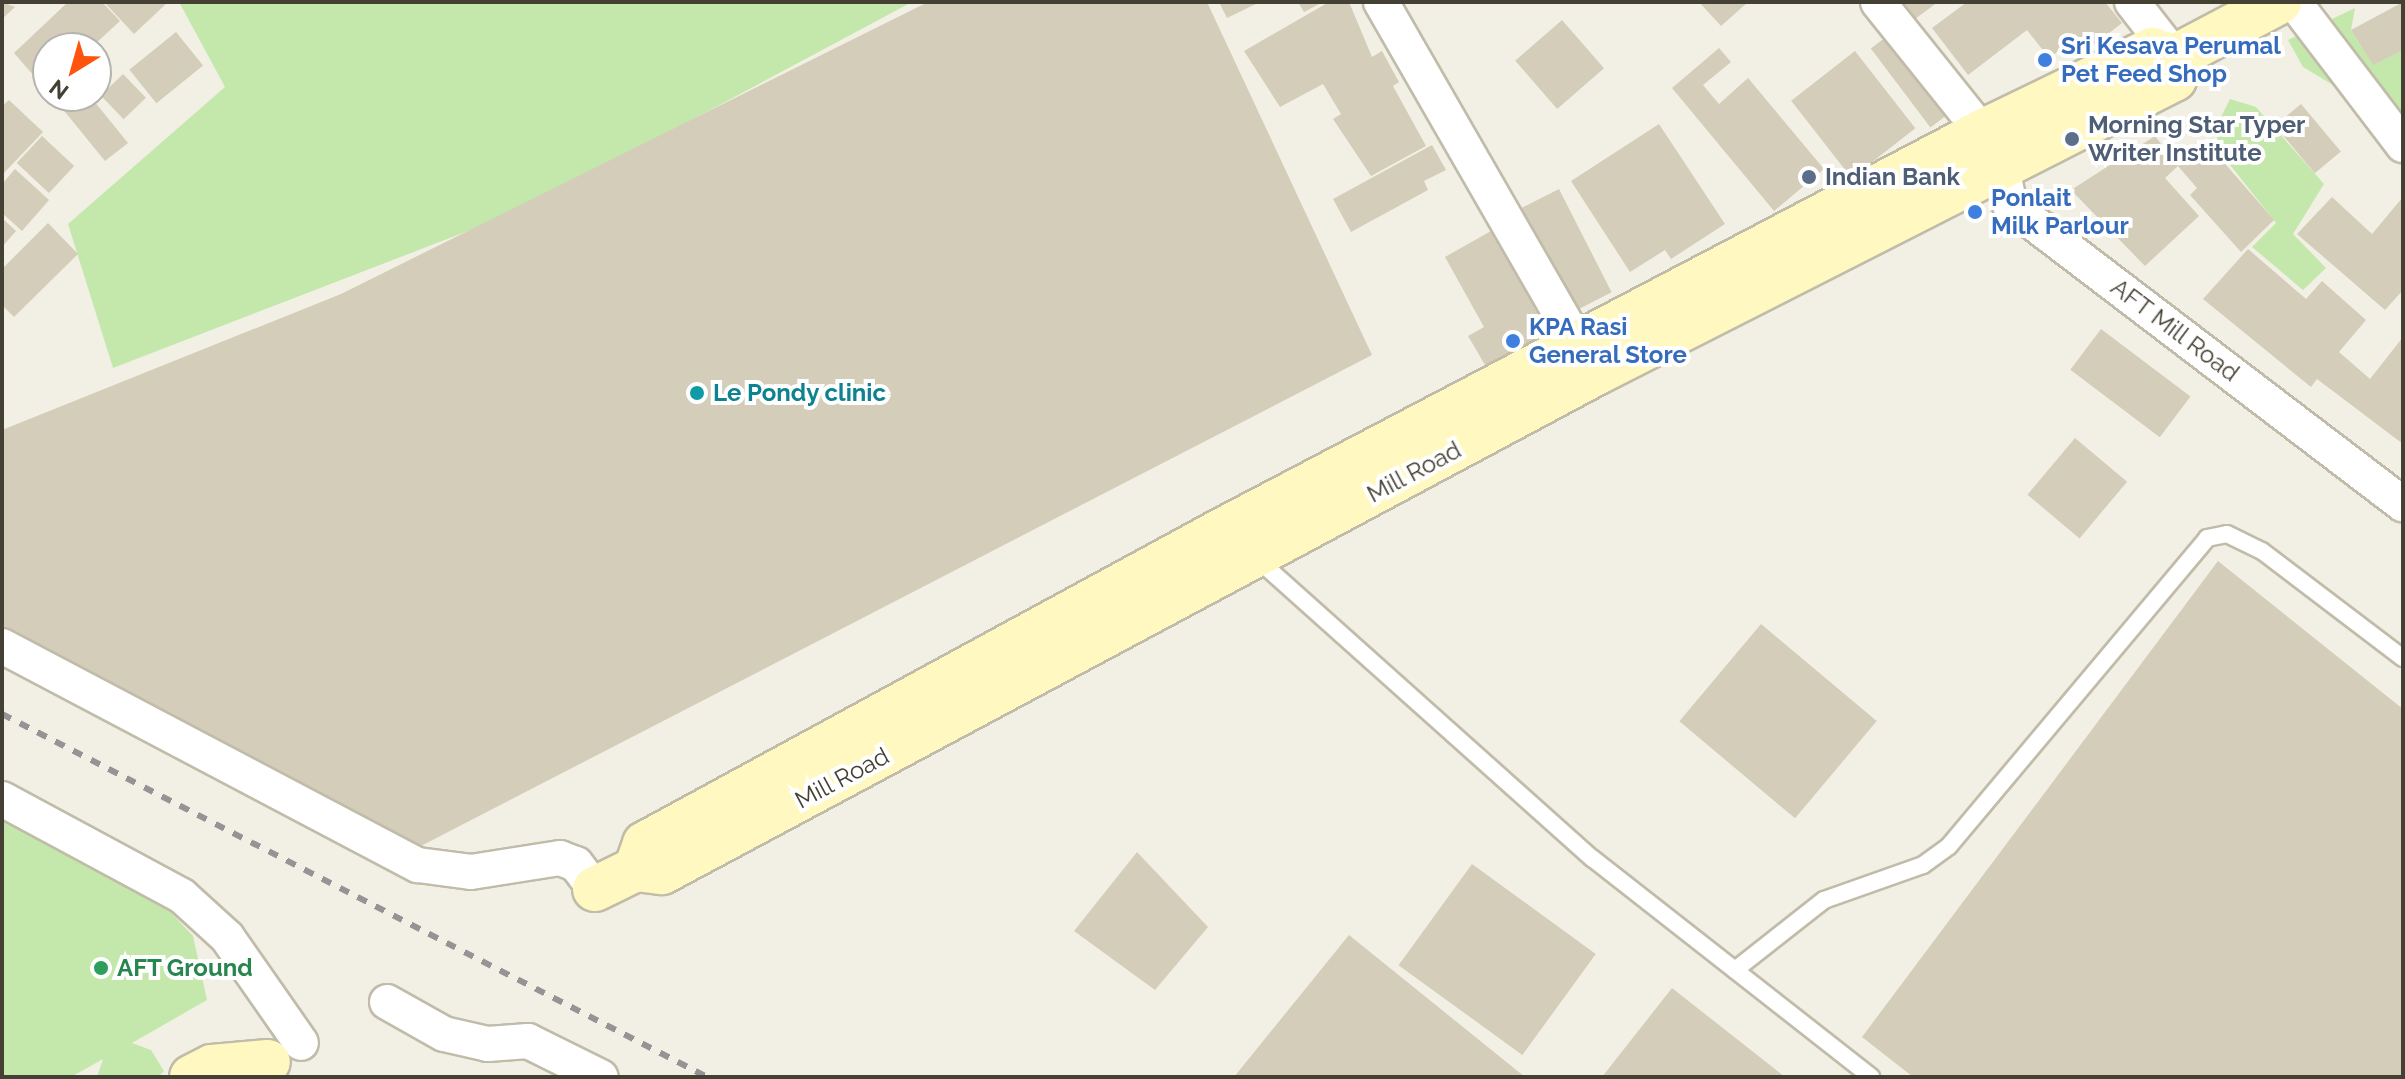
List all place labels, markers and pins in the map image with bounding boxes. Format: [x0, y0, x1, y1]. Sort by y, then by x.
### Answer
place label: Sri Kesava Perumal Pet Feed Shop [2061, 32, 2281, 88]
marker: Sri Kesava Perumal Pet Feed Shop [2036, 51, 2054, 69]
place label: Morning Star Typer Writer Institute [2088, 111, 2307, 167]
marker: Morning Star Typer Writer Institute [2063, 130, 2081, 148]
place label: Indian Bank [1825, 163, 1960, 191]
marker: Indian Bank [1800, 168, 1818, 186]
place label: Ponlait Milk Parlour [1991, 184, 2129, 240]
marker: Ponlait Milk Parlour [1966, 203, 1984, 221]
place label: KPA Rasi General Store [1529, 313, 1688, 369]
marker: KPA Rasi General Store [1504, 332, 1522, 350]
place label: Le Pondy clinic [713, 379, 887, 407]
marker: Le Pondy clinic [688, 384, 706, 402]
place label: AFT Ground [117, 954, 253, 982]
marker: AFT Ground [92, 959, 110, 977]

